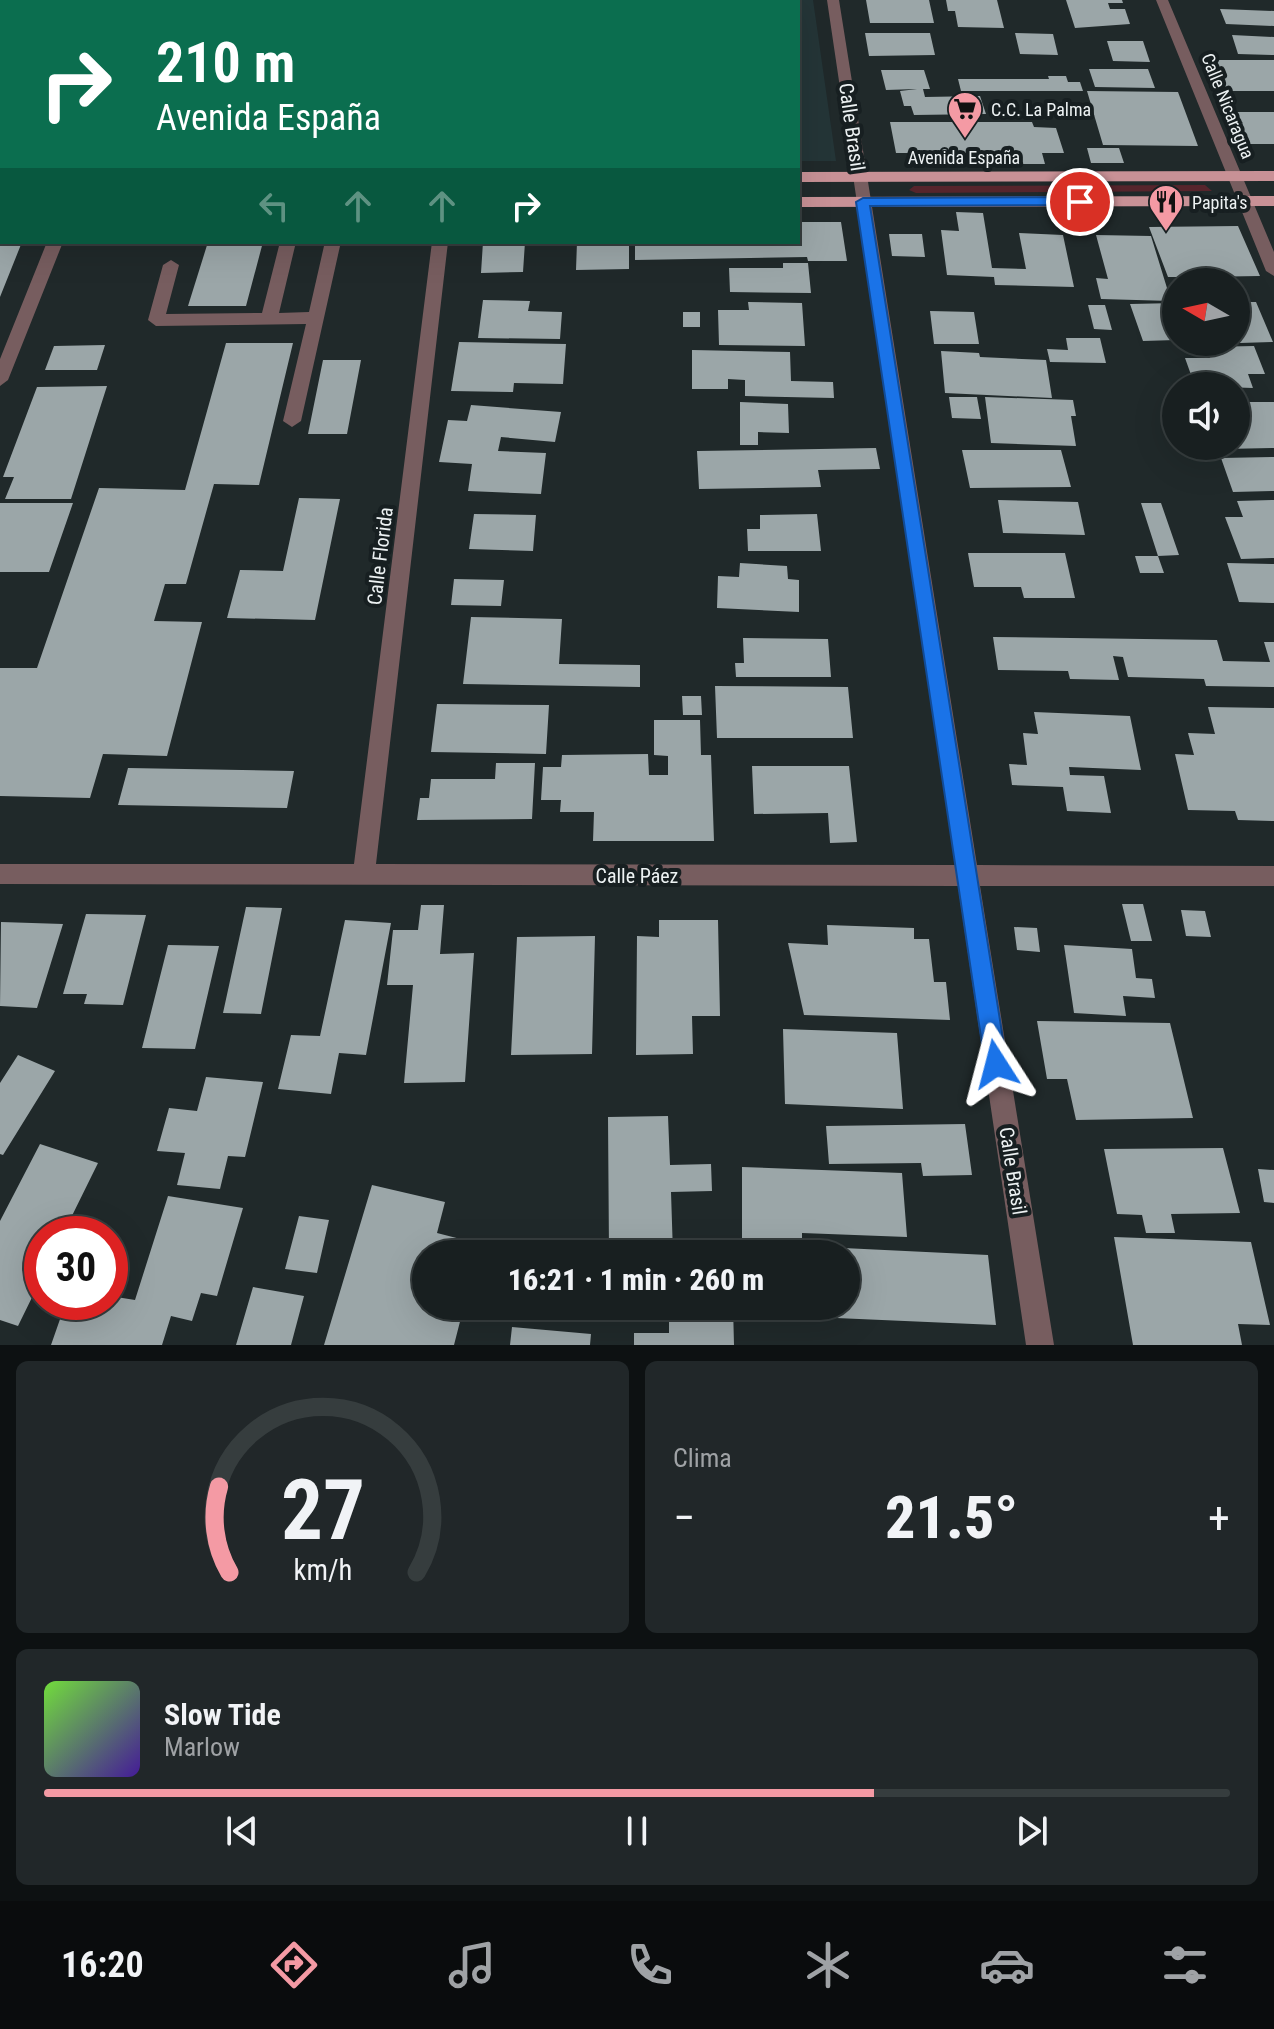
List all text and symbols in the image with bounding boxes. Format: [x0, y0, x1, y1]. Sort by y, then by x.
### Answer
text: 210 m [156, 30, 295, 96]
icon: right [24, 32, 128, 136]
street label: Calle Nicaragua [1197, 50, 1259, 162]
street label: Calle Brasil [834, 81, 870, 173]
supermarket icon: C.C. La Palma [946, 90, 984, 140]
text: Avenida España [156, 97, 381, 139]
place label: C.C. La Palma [991, 99, 1091, 120]
street label: Avenida España [908, 147, 1020, 168]
pin [1046, 168, 1114, 236]
icon: arrive [1058, 180, 1102, 224]
restaurant icon: Papita's [1147, 183, 1185, 233]
icon: left [252, 184, 296, 228]
icon: ahead [336, 184, 380, 228]
icon: ahead [420, 184, 464, 228]
icon: right [504, 184, 548, 228]
place label: Papita's [1192, 192, 1248, 213]
north arrow [1162, 268, 1250, 356]
map controls [1162, 268, 1250, 460]
button: sound [1162, 372, 1250, 460]
street label: Calle Florida [362, 506, 398, 606]
street label: Calle Páez [596, 864, 678, 888]
position arrow [954, 1022, 1038, 1106]
street label: Calle Brasil [994, 1125, 1032, 1217]
speed limit sign: 30 [24, 1216, 128, 1320]
text: 16:21 · 1 min · 260 m [508, 1262, 764, 1297]
text: Clima [673, 1443, 732, 1473]
text: 27 [280, 1462, 365, 1559]
text: 21.5° [885, 1482, 1018, 1553]
text: − [673, 1492, 695, 1544]
text: + [1208, 1492, 1230, 1544]
text: km/h [293, 1553, 352, 1587]
text: Slow Tide [164, 1697, 281, 1732]
text: Marlow [164, 1732, 240, 1762]
icon: previous [220, 1809, 264, 1853]
icon: pause [615, 1809, 659, 1853]
icon: next [1010, 1809, 1054, 1853]
icon: directions [266, 1937, 322, 1993]
icon: music [444, 1937, 500, 1993]
icon: phone [622, 1937, 678, 1993]
icon: climate [800, 1937, 856, 1993]
icon: car [979, 1937, 1035, 1993]
icon: filters [1157, 1937, 1213, 1993]
text: 16:20 [61, 1944, 144, 1986]

